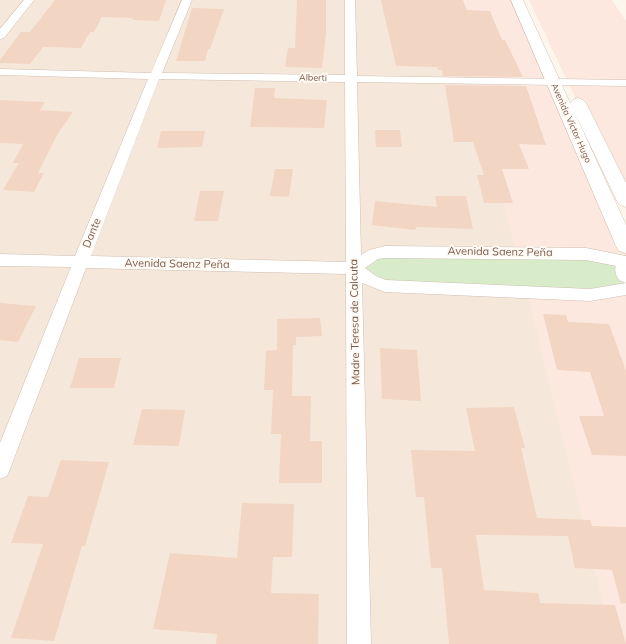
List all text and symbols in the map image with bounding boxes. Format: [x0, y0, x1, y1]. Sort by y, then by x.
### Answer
street label: Alberti [299, 72, 327, 84]
street label: Avenida Víctor Hugo [549, 82, 593, 164]
street label: Dante [80, 216, 104, 250]
street label: Avenida Saenz Peña [447, 244, 553, 260]
street label: Avenida Saenz Peña [124, 256, 230, 272]
street label: Madre Teresa de Calcuta [347, 259, 363, 385]

